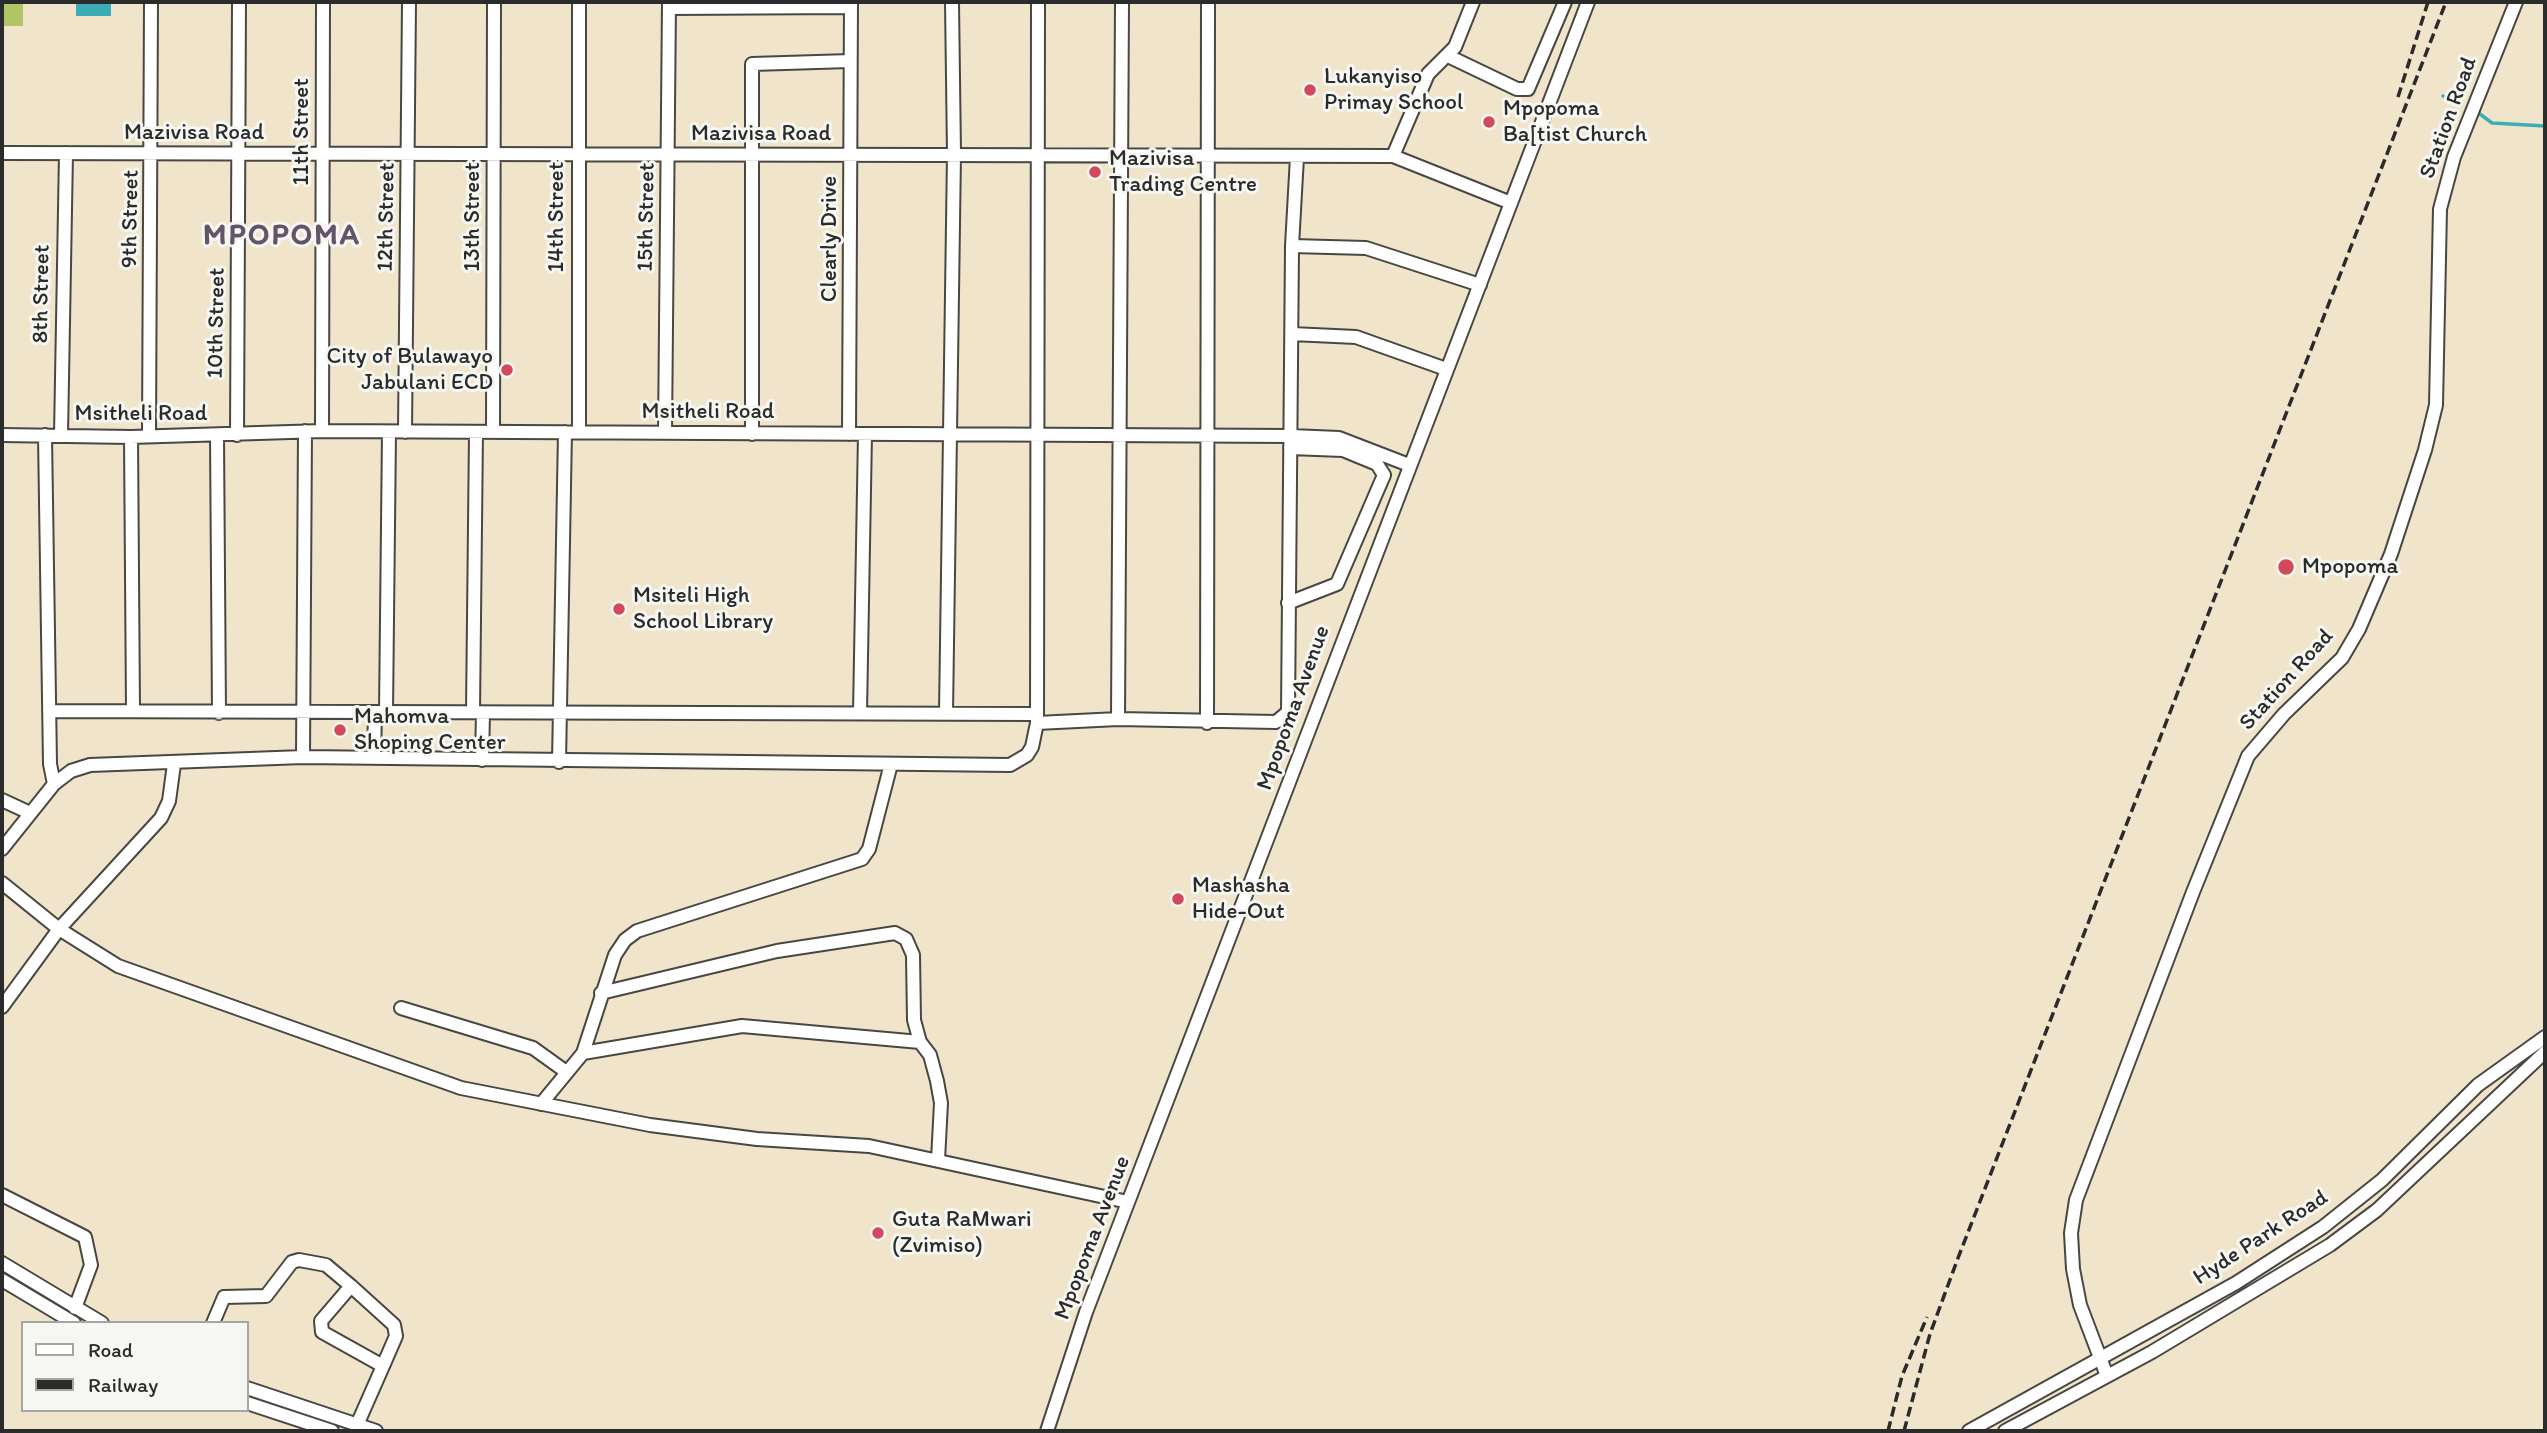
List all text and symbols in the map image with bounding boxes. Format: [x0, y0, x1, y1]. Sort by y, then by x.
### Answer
street label: Station Road [2414, 53, 2484, 183]
place label: Lukanyiso Primay School [1324, 63, 1463, 117]
street label: 11th Street [288, 78, 316, 186]
marker: Lukanyiso Primay School [1302, 82, 1318, 98]
place label: Mpopoma Ba[tist Church [1503, 95, 1647, 149]
marker: Mpopoma Ba[tist Church [1481, 114, 1497, 130]
street label: Mazivisa Road [124, 119, 264, 147]
street label: Mazivisa Road [691, 120, 831, 148]
place label: Mazivisa Trading Centre [1109, 145, 1257, 199]
street label: 12th Street [372, 162, 402, 272]
street label: 13th Street [459, 162, 487, 272]
street label: 14th Street [543, 162, 571, 272]
street label: 15th Street [632, 162, 662, 272]
marker: Mazivisa Trading Centre [1087, 164, 1103, 180]
street label: 9th Street [116, 170, 146, 268]
street label: Clearly Drive [816, 176, 844, 302]
district label: MPOPOMA [204, 218, 360, 254]
street label: 8th Street [27, 244, 57, 344]
street label: 10th Street [202, 267, 232, 379]
place label: City of Bulawayo Jabulani ECD [327, 343, 493, 397]
marker: City of Bulawayo Jabulani ECD [499, 362, 515, 378]
street label: Msitheli Road [641, 398, 775, 426]
street label: Msitheli Road [74, 400, 208, 428]
place label: Mpopoma [2302, 553, 2398, 581]
marker: Mpopoma [2276, 557, 2296, 577]
place label: Msiteli High School Library [633, 582, 773, 636]
marker: Msiteli High School Library [611, 601, 627, 617]
street label: Mpopoma Avenue [1251, 622, 1337, 794]
street label: Station Road [2234, 623, 2340, 737]
place label: Mahomva Shoping Center [354, 703, 506, 757]
marker: Mahomva Shoping Center [332, 722, 348, 738]
place label: Mashasha Hide-Out [1192, 872, 1290, 926]
marker: Mashasha Hide-Out [1170, 891, 1186, 907]
street label: Mpopoma Avenue [1049, 1152, 1137, 1324]
street label: Hyde Park Road [2188, 1184, 2334, 1292]
place label: Guta RaMwari (Zvimiso) [892, 1206, 1032, 1260]
marker: Guta RaMwari (Zvimiso) [870, 1225, 886, 1241]
legend [21, 1321, 248, 1412]
text: Road [88, 1337, 133, 1362]
text: Railway [88, 1372, 158, 1397]

